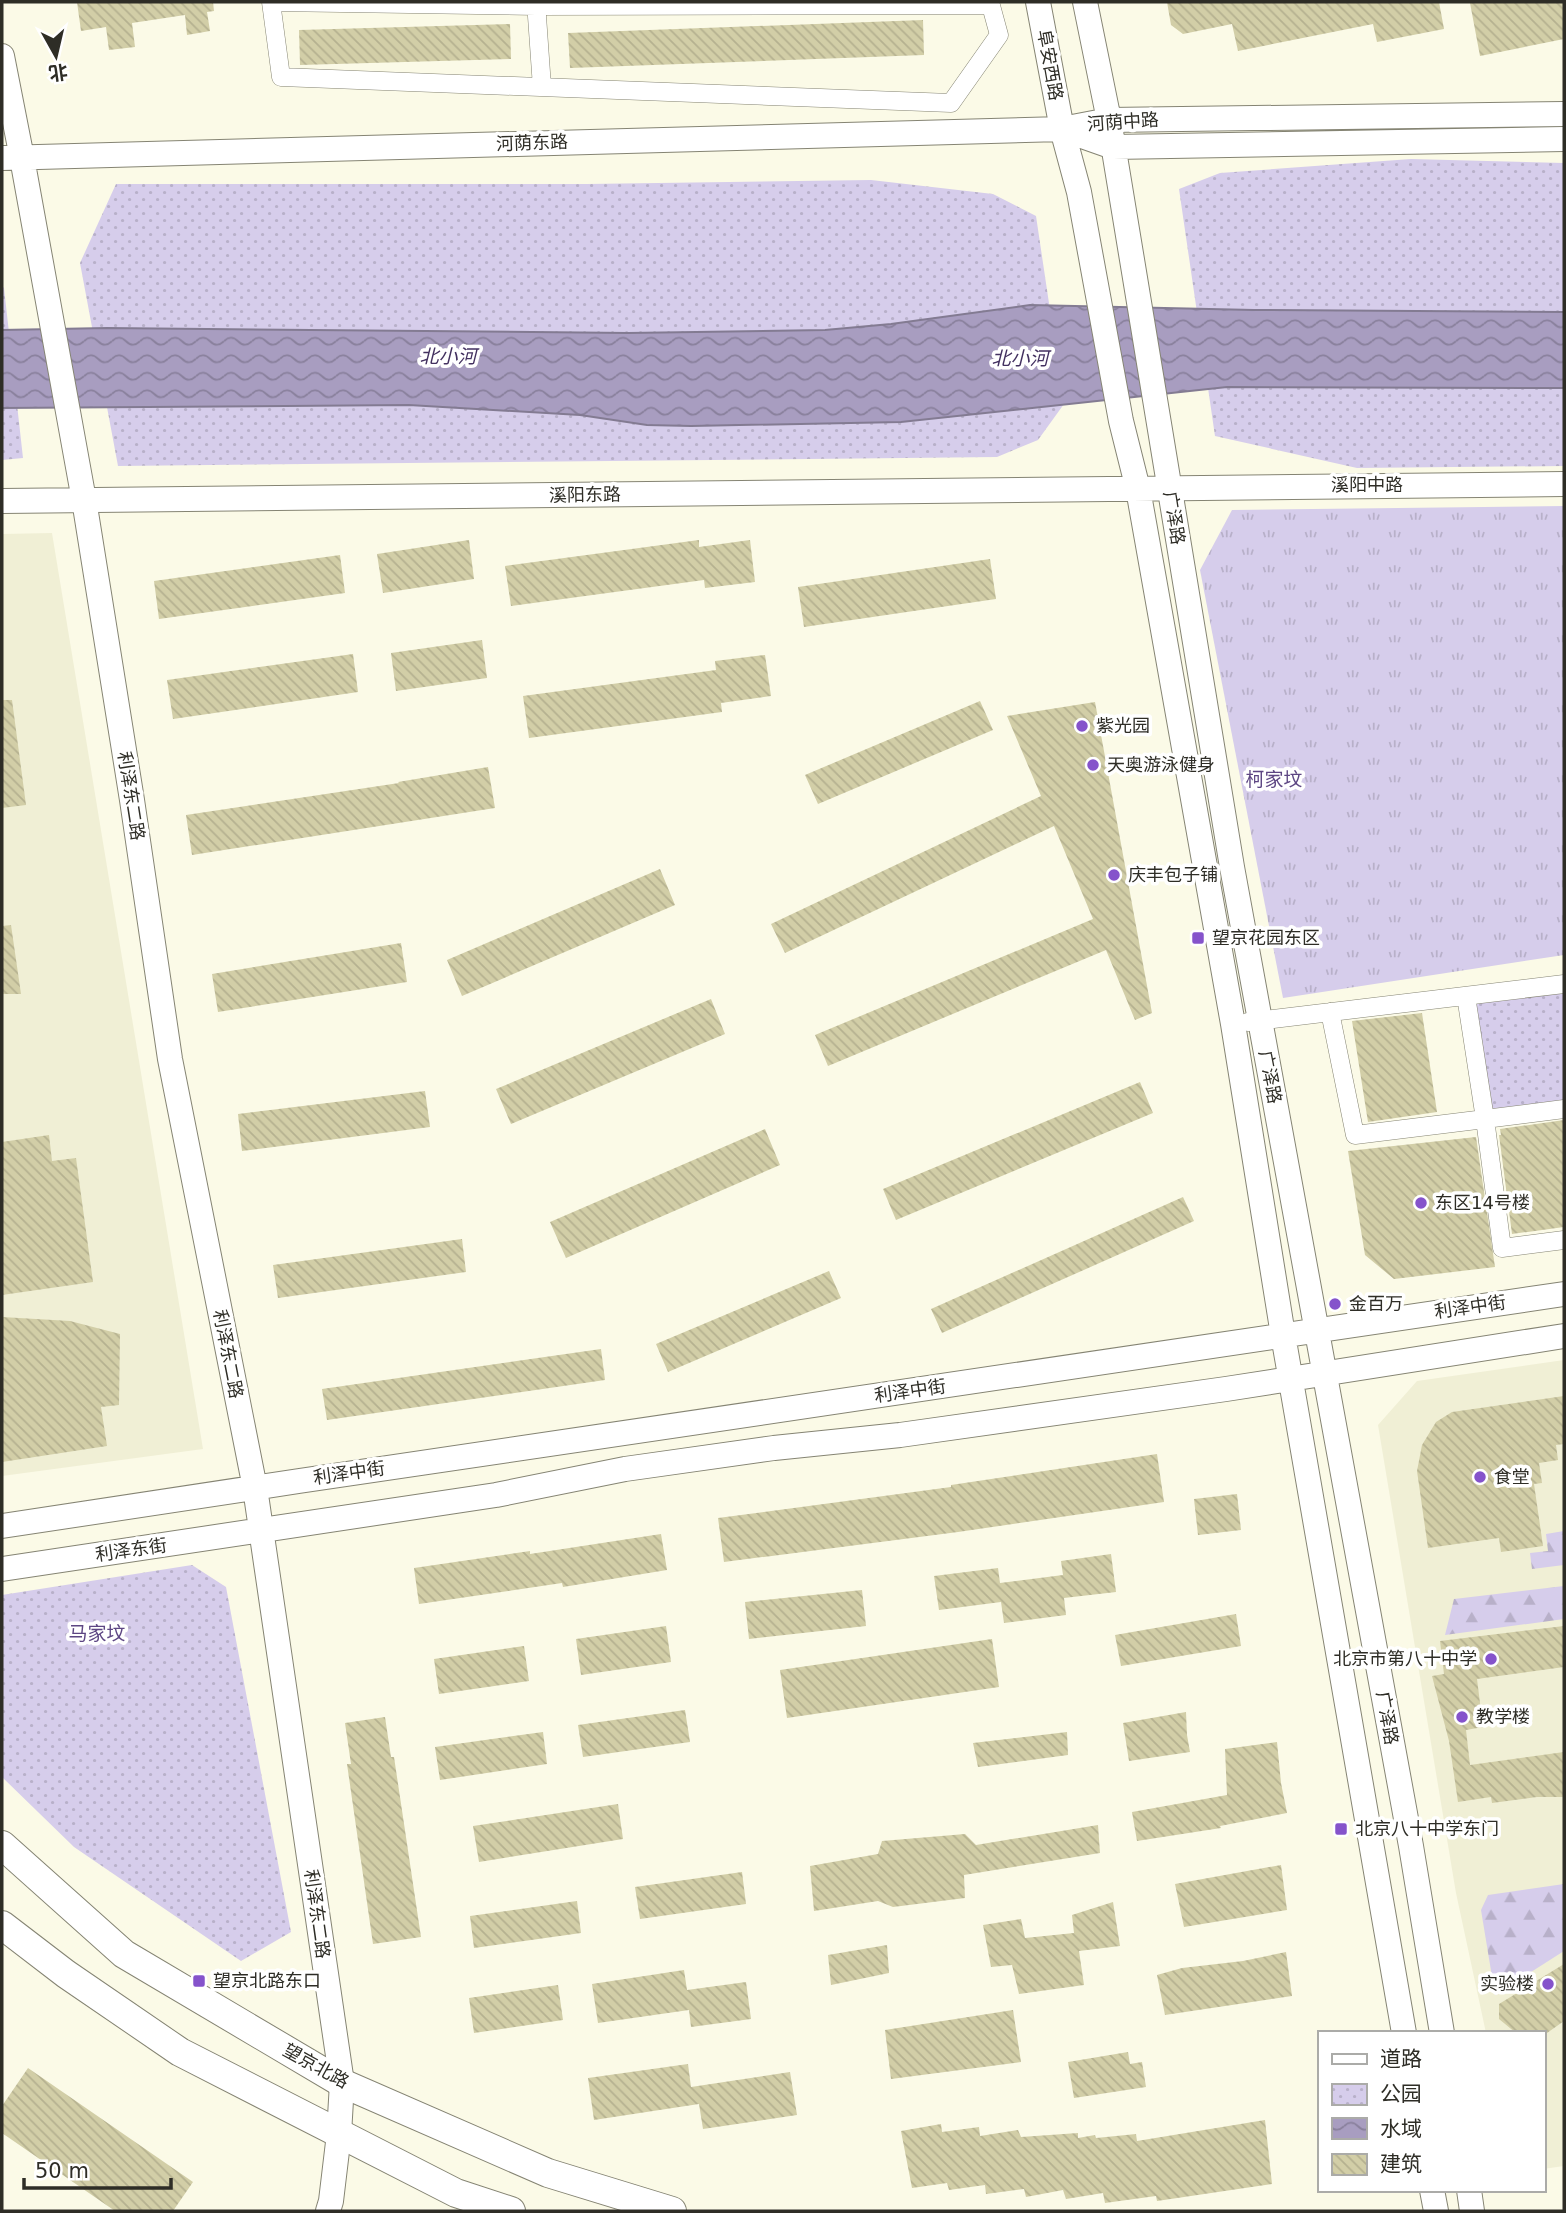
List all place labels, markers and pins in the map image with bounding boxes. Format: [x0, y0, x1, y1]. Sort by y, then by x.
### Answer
place label: 紫光园 [1096, 715, 1150, 736]
marker: 紫光园 [1074, 718, 1090, 734]
place label: 天奥游泳健身 [1107, 754, 1215, 775]
marker: 天奥游泳健身 [1085, 757, 1101, 773]
place label: 庆丰包子铺 [1128, 864, 1218, 885]
marker: 庆丰包子铺 [1106, 867, 1122, 883]
place label: 望京花园东区 [1212, 927, 1320, 948]
marker: 望京花园东区 [1190, 930, 1206, 946]
place label: 东区14号楼 [1435, 1192, 1530, 1213]
marker: 东区14号楼 [1413, 1195, 1429, 1211]
place label: 金百万 [1349, 1293, 1403, 1314]
marker: 金百万 [1327, 1296, 1343, 1312]
place label: 食堂 [1494, 1466, 1530, 1487]
marker: 食堂 [1472, 1469, 1488, 1485]
place label: 北京市第八十中学 [1333, 1648, 1477, 1669]
marker: 北京市第八十中学 [1483, 1651, 1499, 1667]
place label: 教学楼 [1476, 1706, 1530, 1727]
marker: 教学楼 [1454, 1709, 1470, 1725]
place label: 北京八十中学东门 [1355, 1818, 1499, 1839]
marker: 北京八十中学东门 [1333, 1821, 1349, 1837]
place label: 望京北路东口 [213, 1970, 321, 1991]
marker: 望京北路东口 [191, 1973, 207, 1989]
place label: 实验楼 [1480, 1973, 1534, 1994]
marker: 实验楼 [1540, 1976, 1556, 1992]

